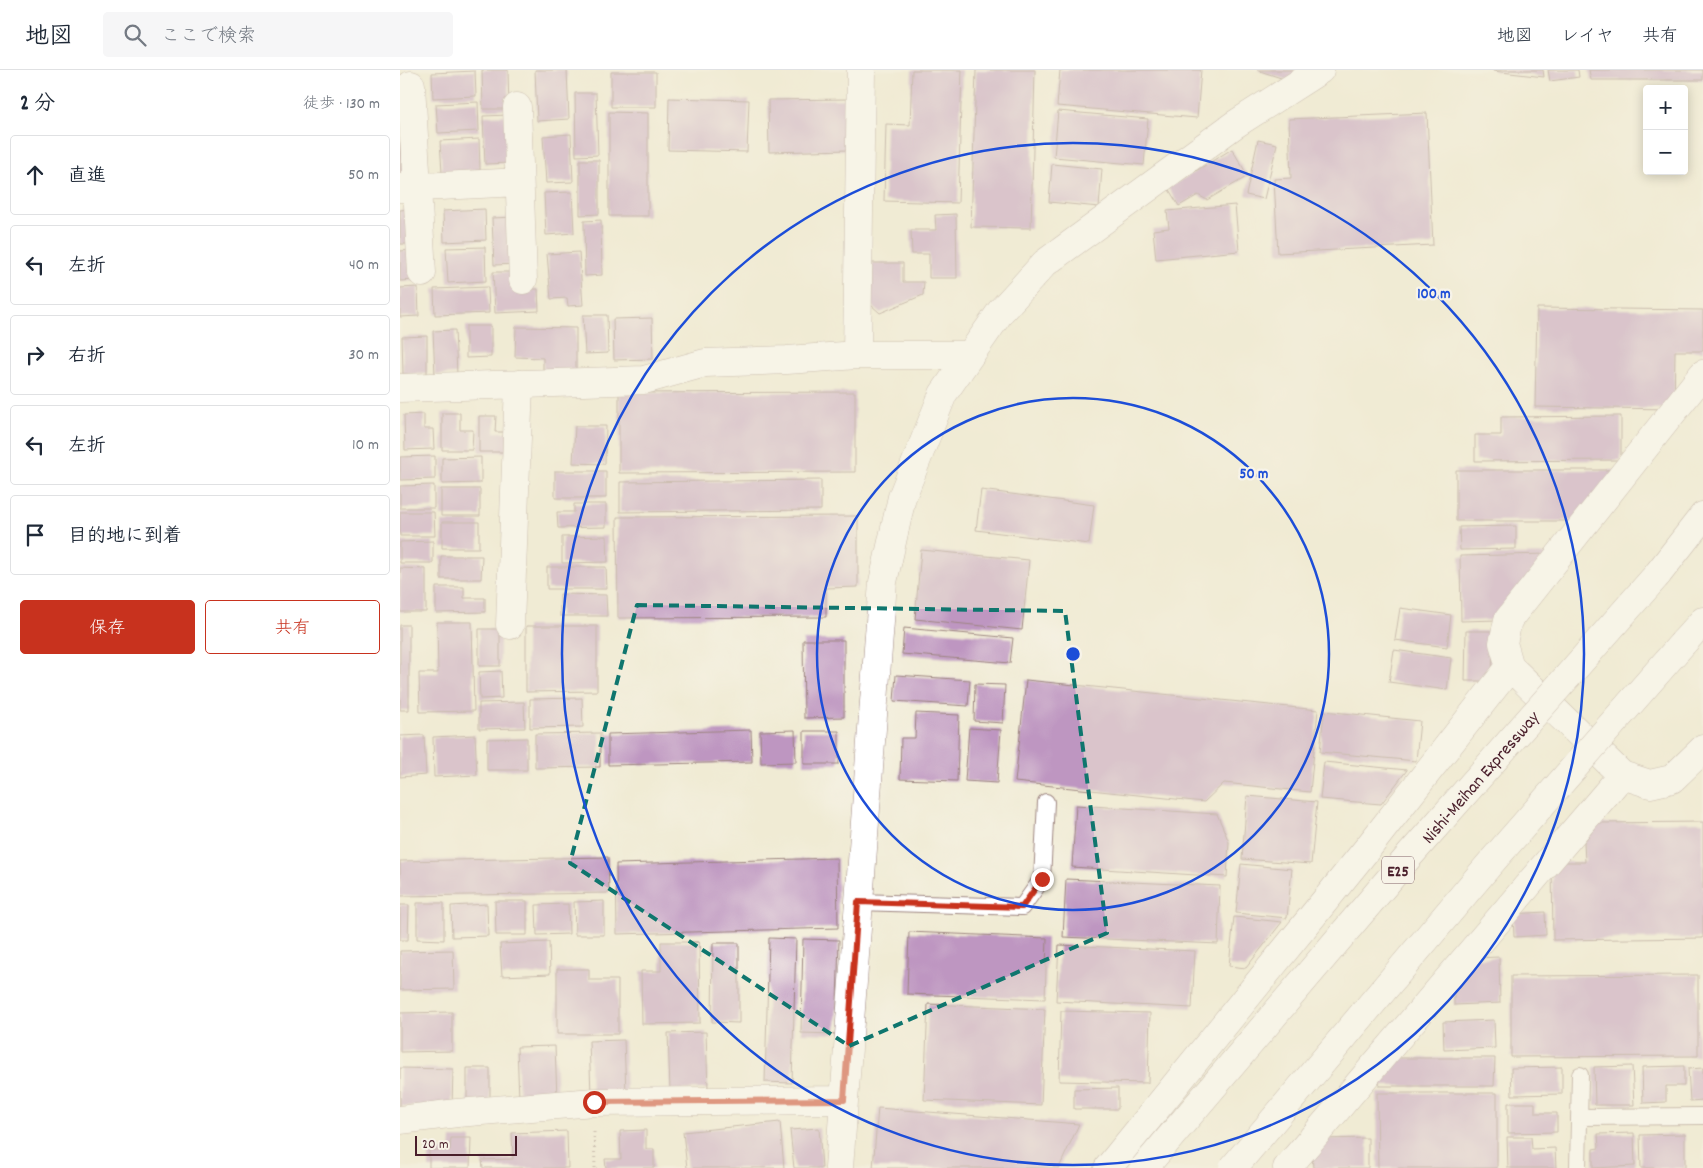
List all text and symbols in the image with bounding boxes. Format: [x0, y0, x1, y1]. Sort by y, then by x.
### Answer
search box [103, 12, 453, 57]
text: 地図 [25, 21, 73, 55]
icon: search [121, 21, 149, 49]
text: ここで検索 [161, 24, 256, 51]
text: 地図 [1497, 25, 1533, 50]
text: レイヤ [1561, 25, 1614, 50]
text: 共有 [1642, 25, 1678, 50]
map controls [1643, 85, 1688, 175]
button: + [1643, 85, 1688, 130]
text: 2 分 [20, 90, 55, 120]
text: 徒歩 · 130 m [303, 93, 380, 116]
button: − [1643, 130, 1688, 175]
icon: ahead [21, 161, 49, 189]
text: 直進 [68, 164, 106, 191]
text: 50 m [348, 164, 379, 187]
icon: left [21, 251, 49, 279]
text: 左折 [68, 254, 106, 281]
text: 40 m [349, 254, 379, 277]
text: 100 m [1417, 284, 1451, 306]
icon: right [21, 341, 49, 369]
text: 右折 [68, 344, 106, 371]
text: 30 m [349, 344, 379, 367]
icon: left [21, 431, 49, 459]
text: 左折 [68, 434, 106, 461]
text: 10 m [352, 434, 379, 457]
text: 50 m [1240, 464, 1268, 486]
icon: arrive [21, 521, 49, 549]
text: 目的地に到着 [68, 524, 182, 551]
button: 保存 [20, 600, 195, 654]
button: 共有 [205, 600, 380, 654]
centre of rings [1064, 645, 1082, 663]
street label: Nishi-Meihan Expressway [1417, 706, 1547, 850]
road number: E25 [1382, 856, 1414, 884]
route end [1031, 868, 1054, 891]
route start [583, 1091, 606, 1114]
scale bar [415, 1133, 518, 1156]
text: 20 m [422, 1135, 449, 1155]

